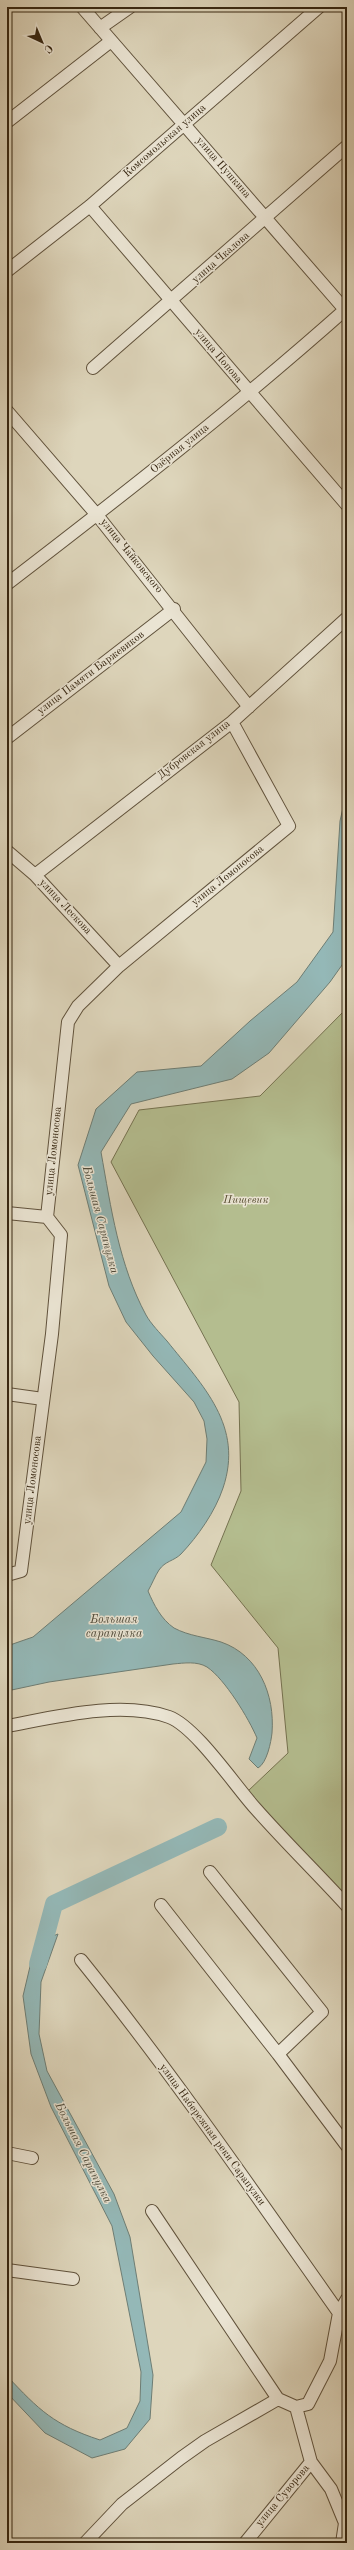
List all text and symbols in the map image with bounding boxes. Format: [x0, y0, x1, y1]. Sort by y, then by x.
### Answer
north arrow [22, 22, 62, 62]
text: С [41, 42, 54, 55]
street label: Комсомольская улица [122, 102, 209, 180]
street label: улица Пушкина [194, 135, 253, 201]
street label: улица Чкалова [190, 230, 252, 286]
street label: улица Попова [192, 327, 244, 386]
street label: Озёрная улица [149, 422, 212, 476]
street label: улица Чайковского [98, 517, 164, 595]
street label: улица Памяти Баржевиков [35, 629, 147, 717]
street label: Дубровская улица [156, 718, 233, 782]
street label: улица Ломоносова [190, 843, 267, 908]
street label: улица Лескова [37, 877, 94, 937]
street label: улица Ломоносова [44, 1105, 64, 1196]
water label: Большая Сарапулка [80, 1164, 120, 1276]
park label: Пищевик [222, 1195, 269, 1206]
street label: улица Ломоносова [22, 1434, 44, 1525]
water label: Большая сарапулка [86, 1614, 143, 1640]
street label: улица Набережная реки Сарапулки [157, 2062, 267, 2208]
water label: Большая Сарапулка [52, 2100, 114, 2205]
street label: улица Суворова [254, 2463, 312, 2529]

